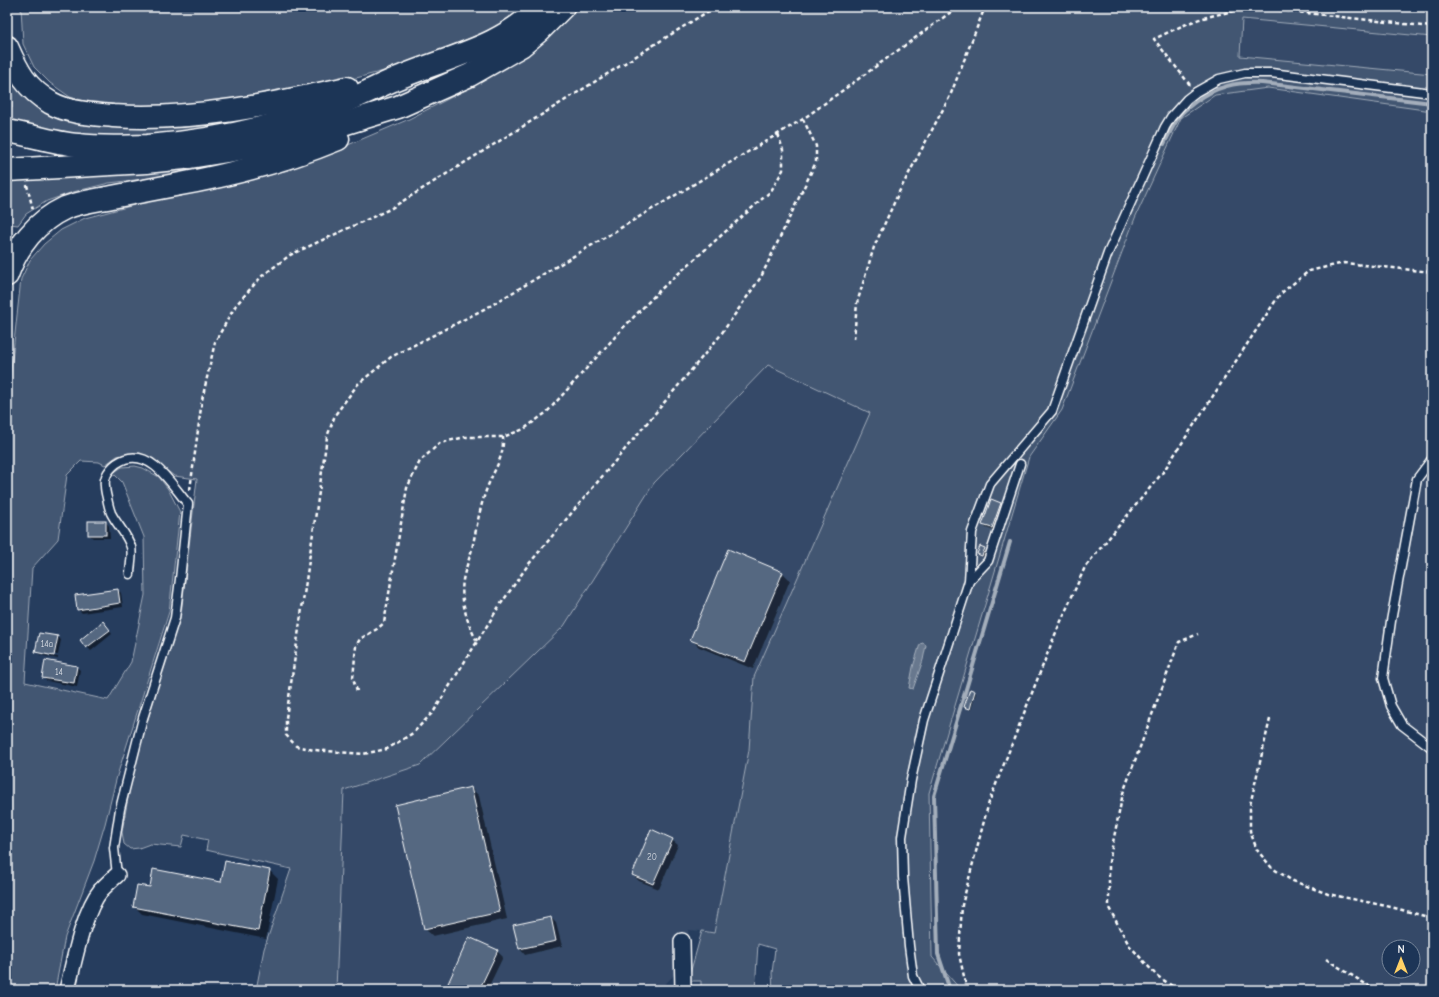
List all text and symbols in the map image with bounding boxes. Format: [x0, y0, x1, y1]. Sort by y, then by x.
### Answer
house number: 14a [41, 639, 53, 649]
house number: 14 [55, 667, 63, 677]
house number: 20 [647, 852, 657, 862]
north arrow [1381, 939, 1421, 979]
text: N [1397, 943, 1405, 956]

